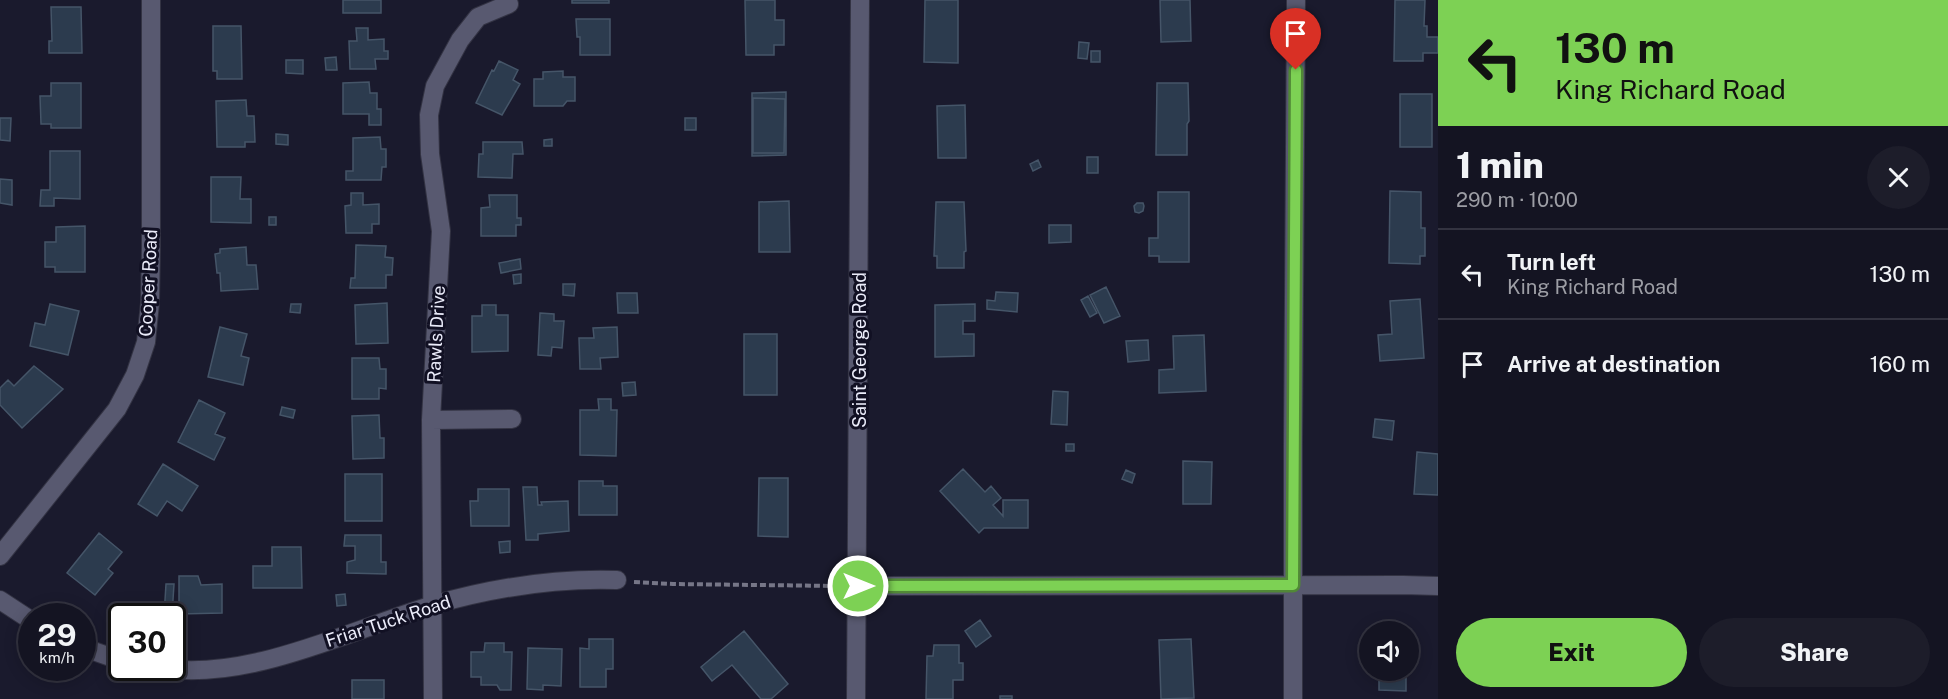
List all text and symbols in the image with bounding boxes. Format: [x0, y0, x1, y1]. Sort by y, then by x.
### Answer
pin [1270, 8, 1321, 70]
icon: arrive [1279, 17, 1312, 50]
text: 130 m [1555, 23, 1675, 72]
icon: left [1456, 24, 1534, 102]
text: King Richard Road [1555, 73, 1786, 105]
text: 1 min [1456, 144, 1544, 186]
button: close [1867, 146, 1930, 209]
text: 290 m · 10:00 [1456, 188, 1578, 212]
street label: Cooper Road [135, 229, 161, 337]
text: Turn left [1507, 249, 1596, 275]
icon: left [1456, 258, 1489, 291]
text: 130 m [1869, 261, 1930, 287]
street label: Saint George Road [849, 272, 870, 428]
text: King Richard Road [1507, 275, 1678, 299]
street label: Rawls Drive [423, 285, 449, 383]
icon: arrive [1456, 348, 1489, 381]
text: Arrive at destination [1507, 351, 1720, 377]
text: 160 m [1870, 351, 1930, 377]
position arrow [826, 554, 890, 618]
street label: Friar Tuck Road [323, 591, 453, 651]
speed limit sign: 30 [108, 603, 186, 681]
text: 29 [38, 617, 76, 653]
button: Exit [1456, 618, 1687, 687]
button: Share [1699, 618, 1930, 687]
map controls [1359, 621, 1419, 681]
button: sound [1359, 621, 1419, 681]
text: km/h [39, 649, 75, 666]

